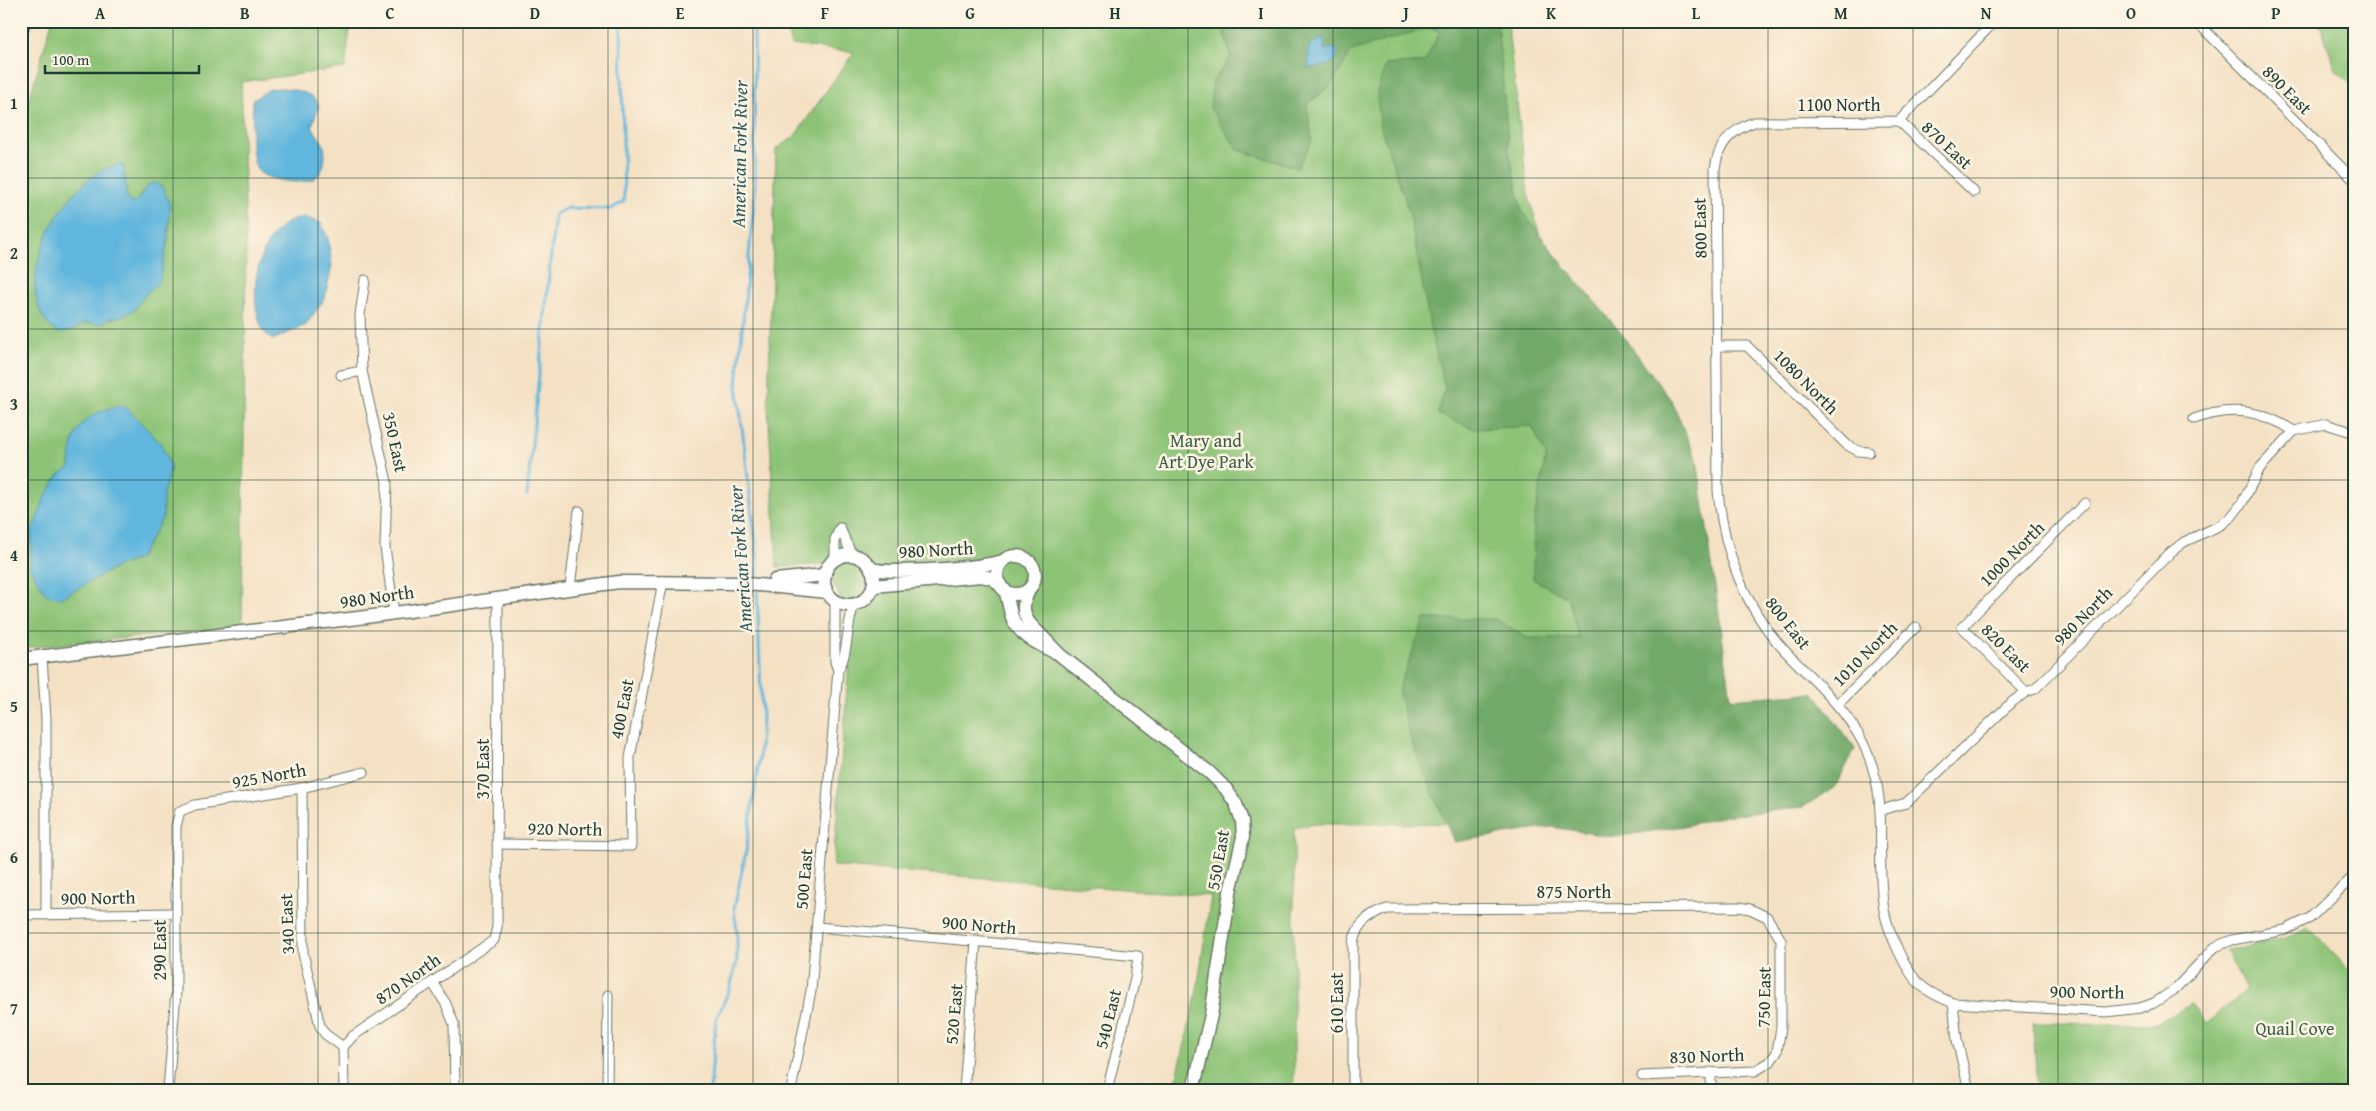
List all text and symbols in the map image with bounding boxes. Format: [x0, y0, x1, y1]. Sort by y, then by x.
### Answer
text: A [95, 1, 106, 25]
text: B [240, 1, 250, 25]
text: C [385, 1, 395, 25]
text: D [530, 1, 540, 25]
text: E [676, 1, 685, 25]
text: F [821, 1, 829, 25]
text: G [965, 1, 975, 25]
text: H [1109, 1, 1121, 25]
text: I [1258, 1, 1264, 25]
text: J [1400, 1, 1409, 25]
text: K [1546, 1, 1557, 25]
text: L [1692, 1, 1701, 25]
text: M [1834, 1, 1848, 25]
text: N [1981, 1, 1992, 25]
text: O [2126, 1, 2136, 25]
text: P [2271, 1, 2281, 25]
scale bar [45, 42, 199, 74]
text: 100 m [52, 49, 90, 70]
street label: 890 East [2256, 59, 2319, 121]
water label: American Fork River [724, 79, 754, 229]
text: 1 [10, 91, 18, 115]
street label: 1100 North [1797, 91, 1881, 118]
street label: 870 East [1916, 114, 1979, 176]
street label: 800 East [1685, 197, 1714, 259]
text: 2 [10, 241, 18, 265]
street label: 1080 North [1767, 343, 1845, 421]
text: 3 [10, 392, 18, 416]
street label: 350 East [376, 409, 415, 475]
park label: Mary and Art Dye Park [1158, 427, 1255, 475]
water label: American Fork River [721, 483, 759, 635]
street label: 1000 North [1973, 515, 2051, 593]
street label: 980 North [898, 534, 974, 565]
text: 4 [10, 543, 18, 567]
street label: 980 North [338, 578, 416, 615]
street label: 980 North [2047, 580, 2119, 652]
street label: 800 East [1759, 590, 1818, 656]
street label: 1010 North [1826, 615, 1904, 693]
street label: 820 East [1975, 617, 2038, 679]
street label: 400 East [602, 676, 641, 741]
text: 5 [10, 694, 18, 718]
street label: 370 East [469, 738, 496, 800]
street label: 925 North [230, 756, 308, 795]
street label: 920 North [527, 814, 603, 843]
street label: 550 East [1199, 827, 1236, 892]
text: 6 [10, 845, 18, 869]
street label: 500 East [787, 847, 820, 911]
street label: 875 North [1537, 878, 1611, 905]
street label: 900 North [60, 883, 136, 912]
street label: 340 East [272, 892, 301, 955]
street label: 900 North [941, 908, 1017, 941]
street label: 290 East [146, 919, 173, 981]
street label: 870 North [369, 946, 446, 1011]
street label: 750 East [1749, 966, 1778, 1028]
street label: 610 East [1323, 972, 1350, 1034]
street label: 900 North [2049, 977, 2125, 1006]
street label: 520 East [937, 982, 970, 1046]
street label: 540 East [1087, 985, 1128, 1052]
text: 7 [10, 996, 18, 1020]
park label: Quail Cove [2256, 1015, 2334, 1042]
street label: 830 North [1669, 1041, 1745, 1070]

